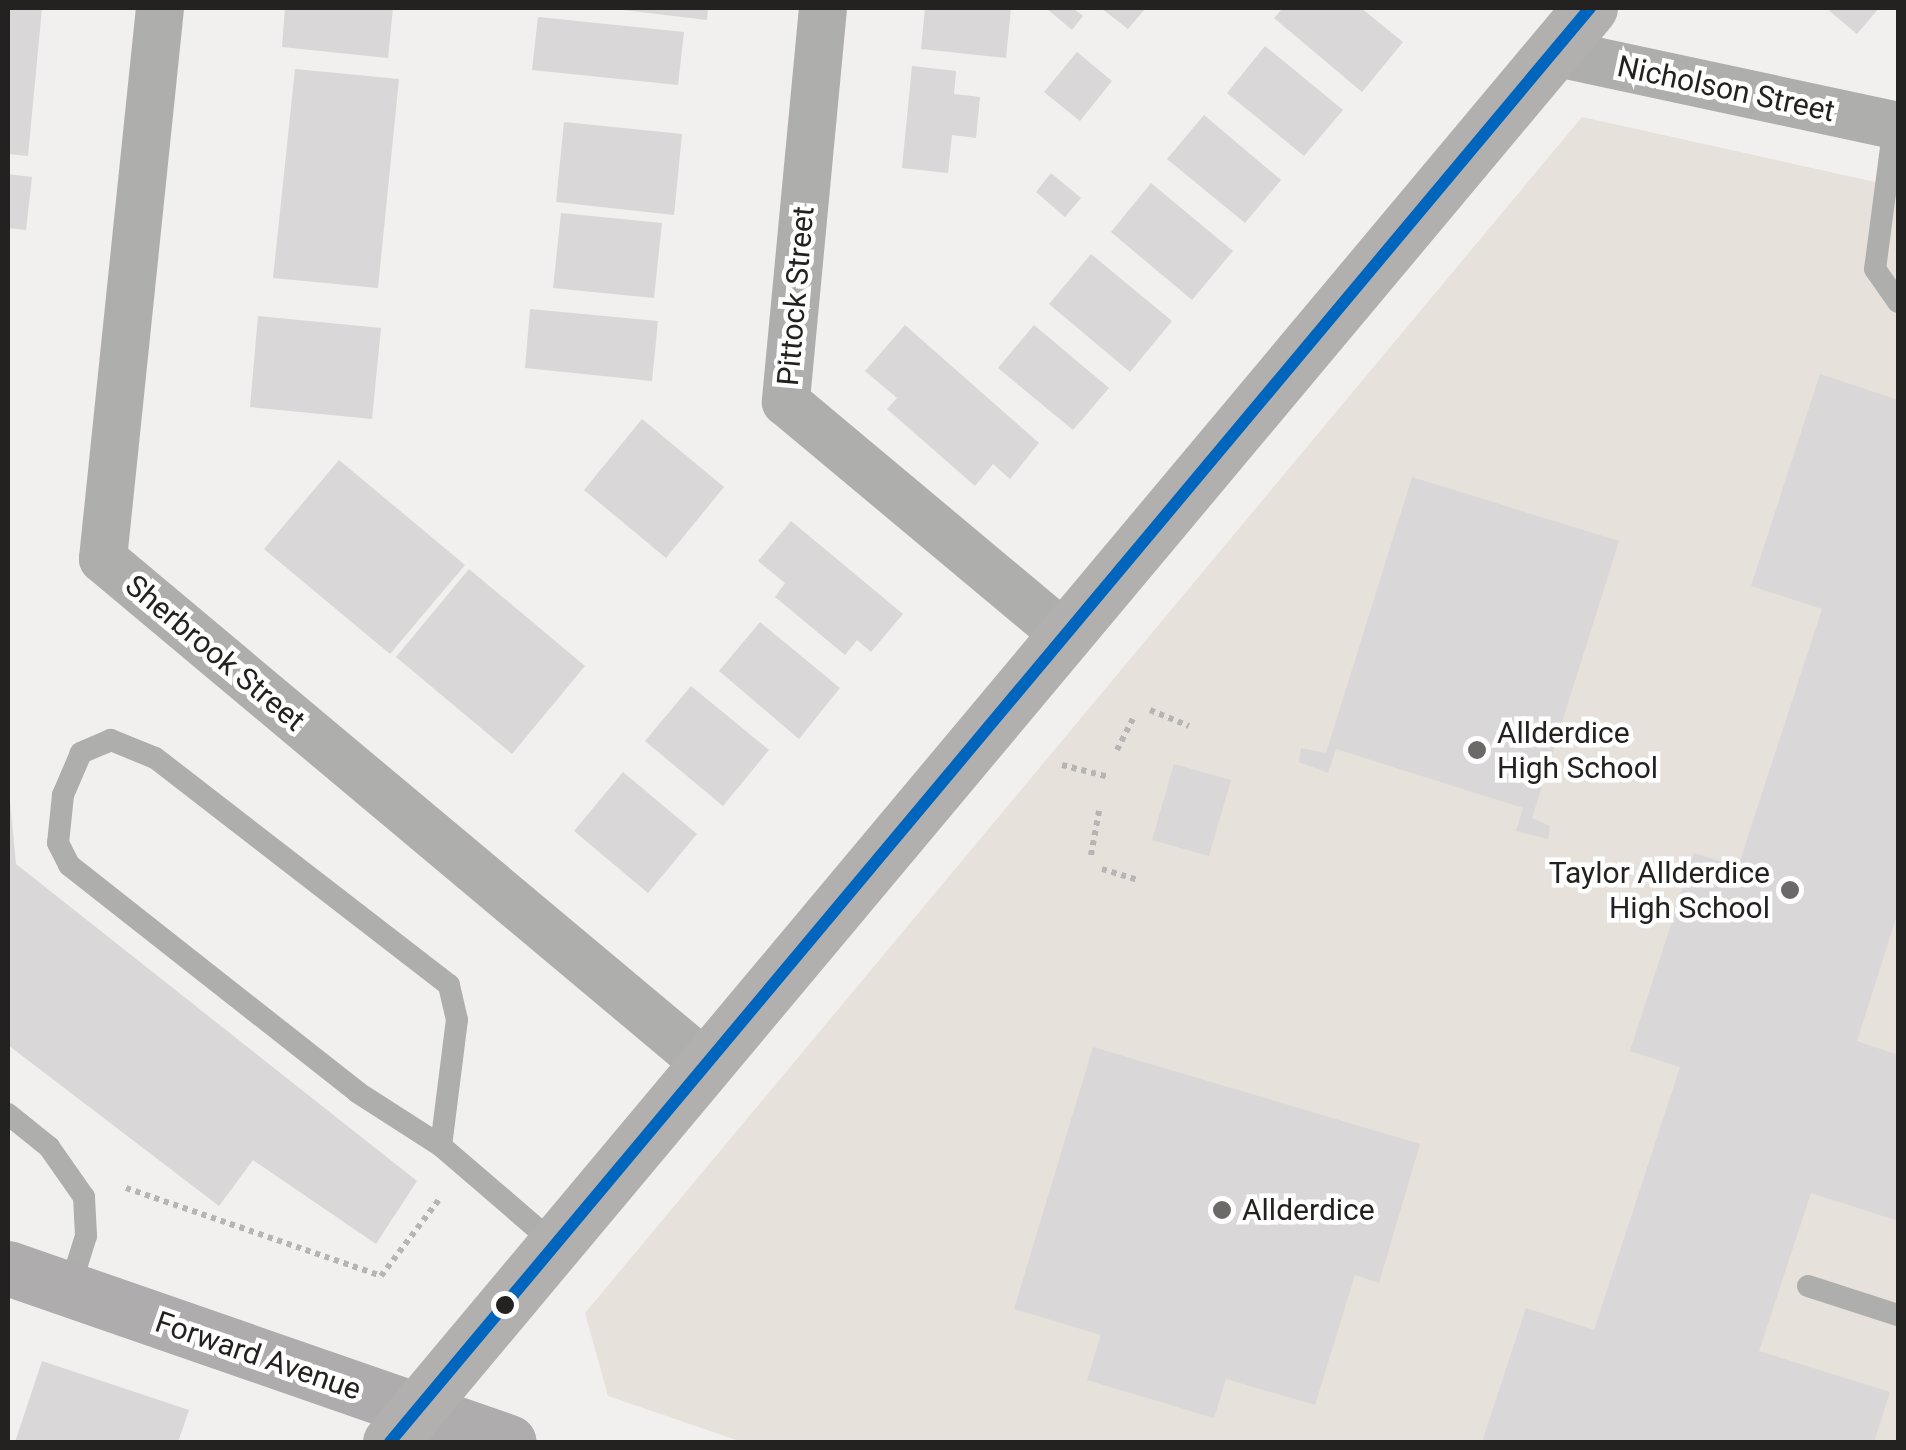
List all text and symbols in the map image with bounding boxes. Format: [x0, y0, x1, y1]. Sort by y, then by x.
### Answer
street label: Nicholson Street [1614, 48, 1838, 130]
street label: Pittock Street [770, 205, 822, 387]
street label: Sherbrook Street [118, 567, 312, 739]
place label: Allderdice High School [1497, 715, 1658, 786]
marker: Allderdice High School [1466, 739, 1488, 761]
place label: Taylor Allderdice High School [1549, 855, 1770, 926]
marker: Taylor Allderdice High School [1779, 879, 1801, 901]
place label: Allderdice [1242, 1192, 1375, 1228]
marker: Allderdice [1211, 1199, 1233, 1221]
unlabelled marker [495, 1295, 515, 1315]
street label: Forward Avenue [150, 1304, 366, 1408]

